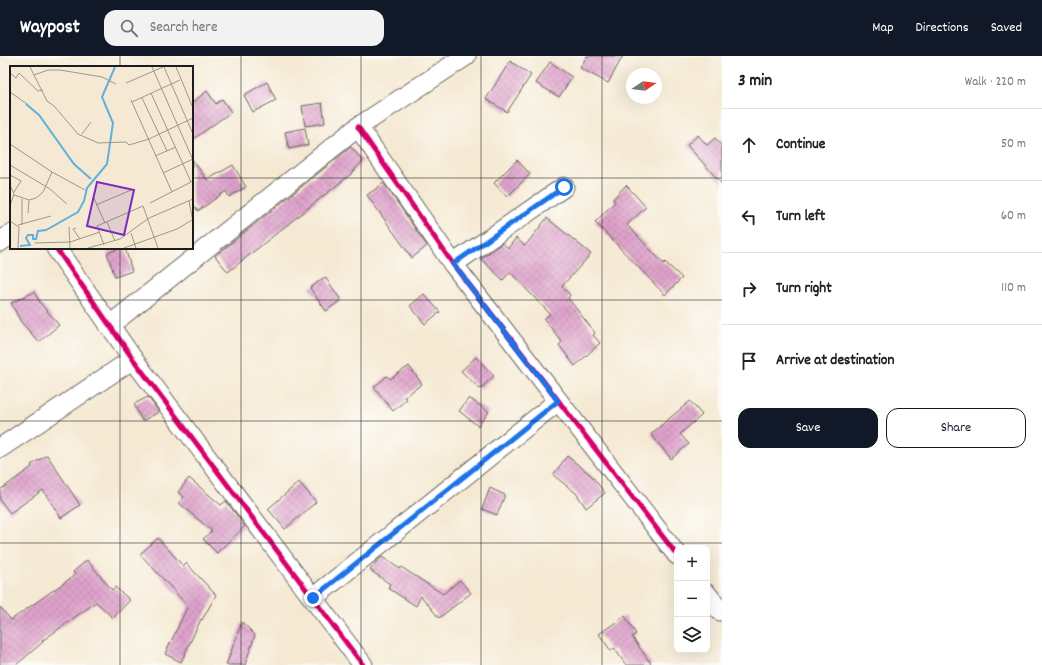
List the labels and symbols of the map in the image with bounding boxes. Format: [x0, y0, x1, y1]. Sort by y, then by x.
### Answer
inset map [10, 66, 193, 249]
north arrow [626, 68, 662, 104]
route start [555, 178, 573, 196]
route end [304, 589, 322, 607]

